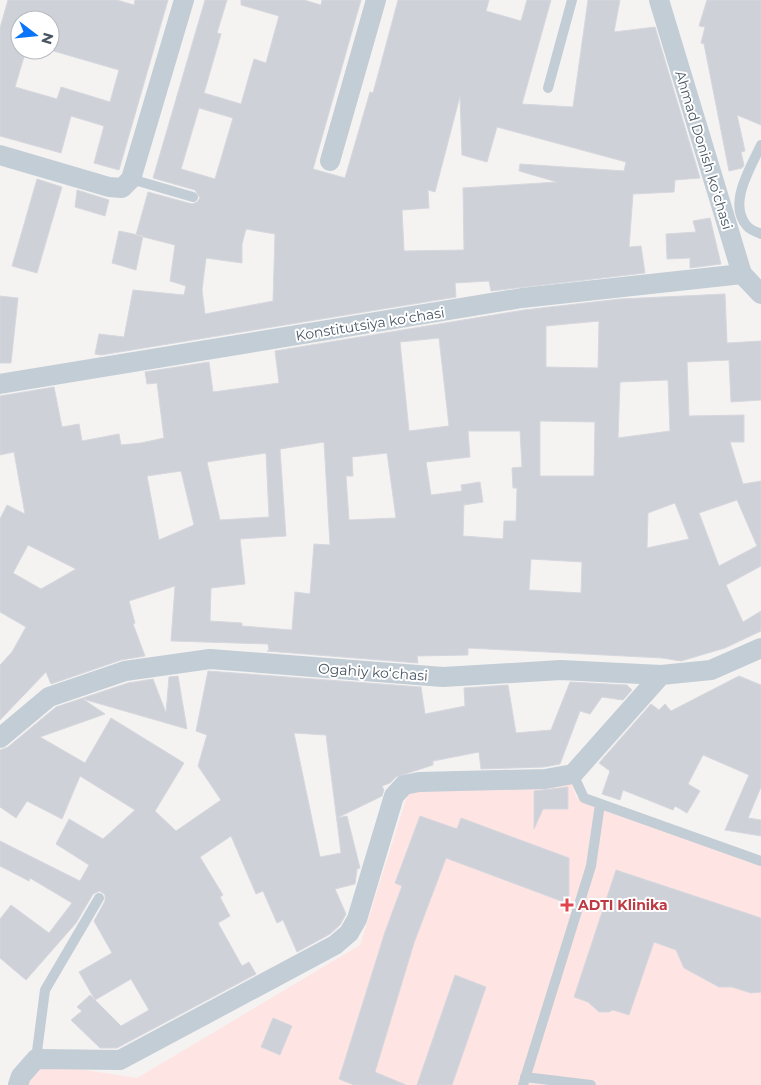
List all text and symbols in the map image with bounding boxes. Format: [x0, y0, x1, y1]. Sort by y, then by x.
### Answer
north arrow [10, 10, 60, 60]
text: N [37, 31, 58, 47]
street label: Ahmad Donish koʻchasi [671, 68, 737, 232]
street label: Konstitutsiya koʻchasi [294, 303, 446, 345]
street label: Ogahiy koʻchasi [317, 659, 429, 685]
place label: ADTI Klinika [577, 896, 668, 914]
marker: ADTI Klinika [560, 898, 574, 912]

